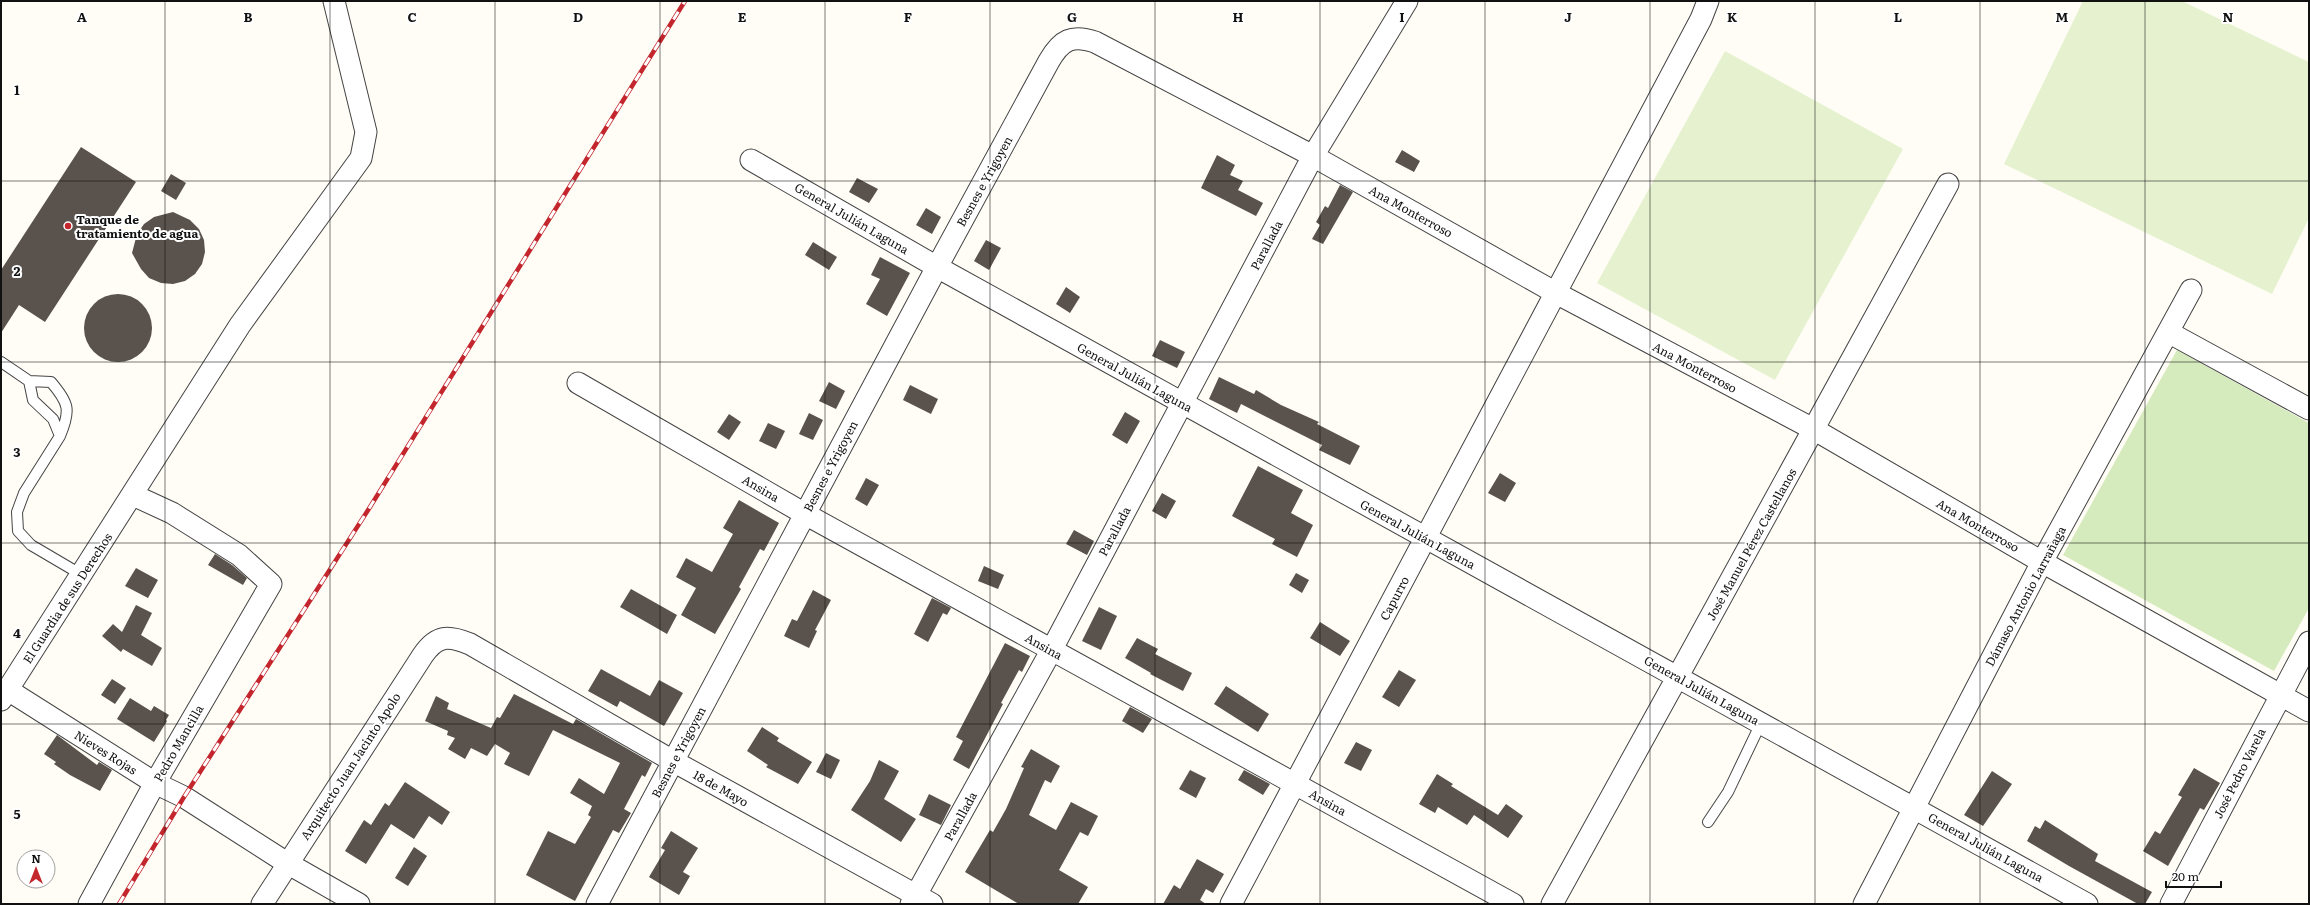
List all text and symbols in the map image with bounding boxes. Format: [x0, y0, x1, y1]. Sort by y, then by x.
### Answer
text: A [77, 7, 87, 26]
text: B [244, 7, 253, 26]
text: C [407, 7, 417, 26]
text: D [573, 7, 583, 26]
text: E [738, 7, 747, 26]
text: F [904, 7, 912, 26]
text: G [1067, 7, 1077, 26]
text: H [1233, 7, 1244, 26]
text: I [1399, 7, 1405, 26]
text: J [1564, 7, 1572, 26]
text: K [1727, 7, 1738, 26]
text: L [1894, 7, 1902, 26]
text: M [2056, 7, 2069, 26]
text: N [2223, 7, 2234, 26]
text: 1 [14, 80, 20, 99]
street label: Besnes e Yrigoyen [952, 132, 1016, 230]
street label: General Julián Laguna [792, 178, 913, 258]
street label: Ana Monterroso [1366, 181, 1456, 241]
place label: Tanque de tratamiento de agua [76, 210, 198, 242]
street label: Parallada [1245, 216, 1287, 273]
marker: Tanque de tratamiento de agua [63, 221, 73, 231]
text: 2 [14, 261, 21, 280]
street label: Ana Monterroso [1650, 337, 1740, 397]
street label: General Julián Laguna [1074, 338, 1196, 416]
street label: Besnes e Yrigoyen [798, 417, 862, 515]
text: 3 [13, 442, 21, 461]
street label: José Manuel Pérez Castellanos [1702, 464, 1801, 623]
street label: Ansina [739, 470, 783, 506]
street label: Ana Monterroso [1933, 494, 2023, 556]
street label: General Julián Laguna [1357, 495, 1479, 573]
street label: Parallada [1093, 502, 1135, 559]
street label: Dámaso Antonio Larrañaga [1980, 522, 2070, 669]
street label: El Guardia de sus Derechos [18, 529, 116, 667]
street label: Capurro [1375, 573, 1413, 623]
text: 4 [13, 623, 21, 642]
street label: Ansina [1022, 628, 1066, 664]
street label: General Julián Laguna [1641, 651, 1763, 729]
street label: Arquitecto Juan Jacinto Apolo [295, 689, 405, 843]
street label: Pedro Mancilla [149, 701, 208, 785]
street label: Besnes e Yrigoyen [646, 703, 710, 801]
street label: José Pedro Varela [2208, 724, 2270, 821]
street label: Nieves Rojas [71, 726, 141, 779]
street label: 18 de Mayo [690, 765, 752, 811]
street label: Ansina [1306, 784, 1350, 820]
street label: Parallada [939, 788, 981, 844]
text: 5 [13, 804, 21, 823]
street label: General Julián Laguna [1925, 808, 2047, 886]
north arrow [16, 849, 56, 889]
text: N [31, 850, 41, 866]
scale bar [2166, 863, 2221, 889]
text: 20 m [2172, 867, 2199, 885]

